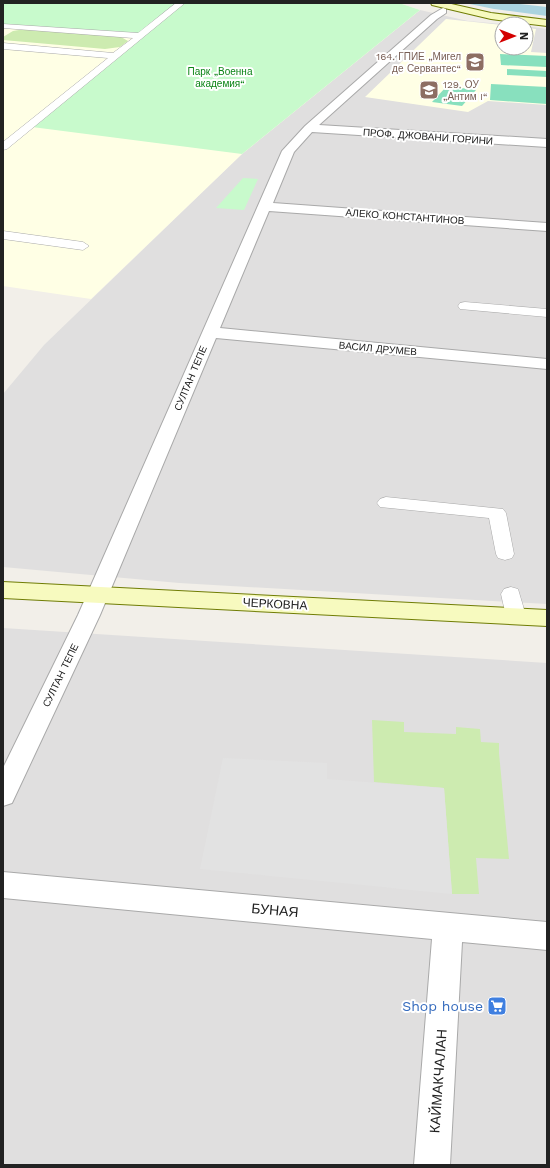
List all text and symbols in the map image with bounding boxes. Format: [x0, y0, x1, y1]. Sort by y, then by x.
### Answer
north arrow [494, 16, 534, 56]
text: N [517, 32, 530, 40]
place label: 164. ГПИЕ „Мигел де Сервантес“ [376, 51, 461, 74]
school or university icon: 164. ГПИЕ „Мигел де Сервантес“ [464, 51, 486, 73]
park label: Парк „Военна академия“ [188, 66, 253, 89]
school or university icon: 129. ОУ „Антим I“ [418, 79, 440, 101]
place label: 129. ОУ „Антим I“ [443, 79, 487, 102]
street label: ПРОФ. ДЖОВАНИ ГОРИНИ [363, 126, 493, 147]
street label: АЛЕКО КОНСТАНТИНОВ [345, 207, 465, 226]
street label: ВАСИЛ ДРУМЕВ [338, 340, 418, 357]
street label: СУЛТАН ТЕПЕ [172, 344, 209, 412]
street label: ЧЕРКОВНА [242, 595, 308, 613]
street label: СУЛТАН ТЕПЕ [40, 641, 81, 709]
street label: БУНАЯ [251, 900, 299, 920]
supermarket icon: Shop house [486, 995, 508, 1017]
place label: Shop house [402, 998, 483, 1014]
street label: КАЙМАКЧАЛАН [425, 1028, 450, 1134]

